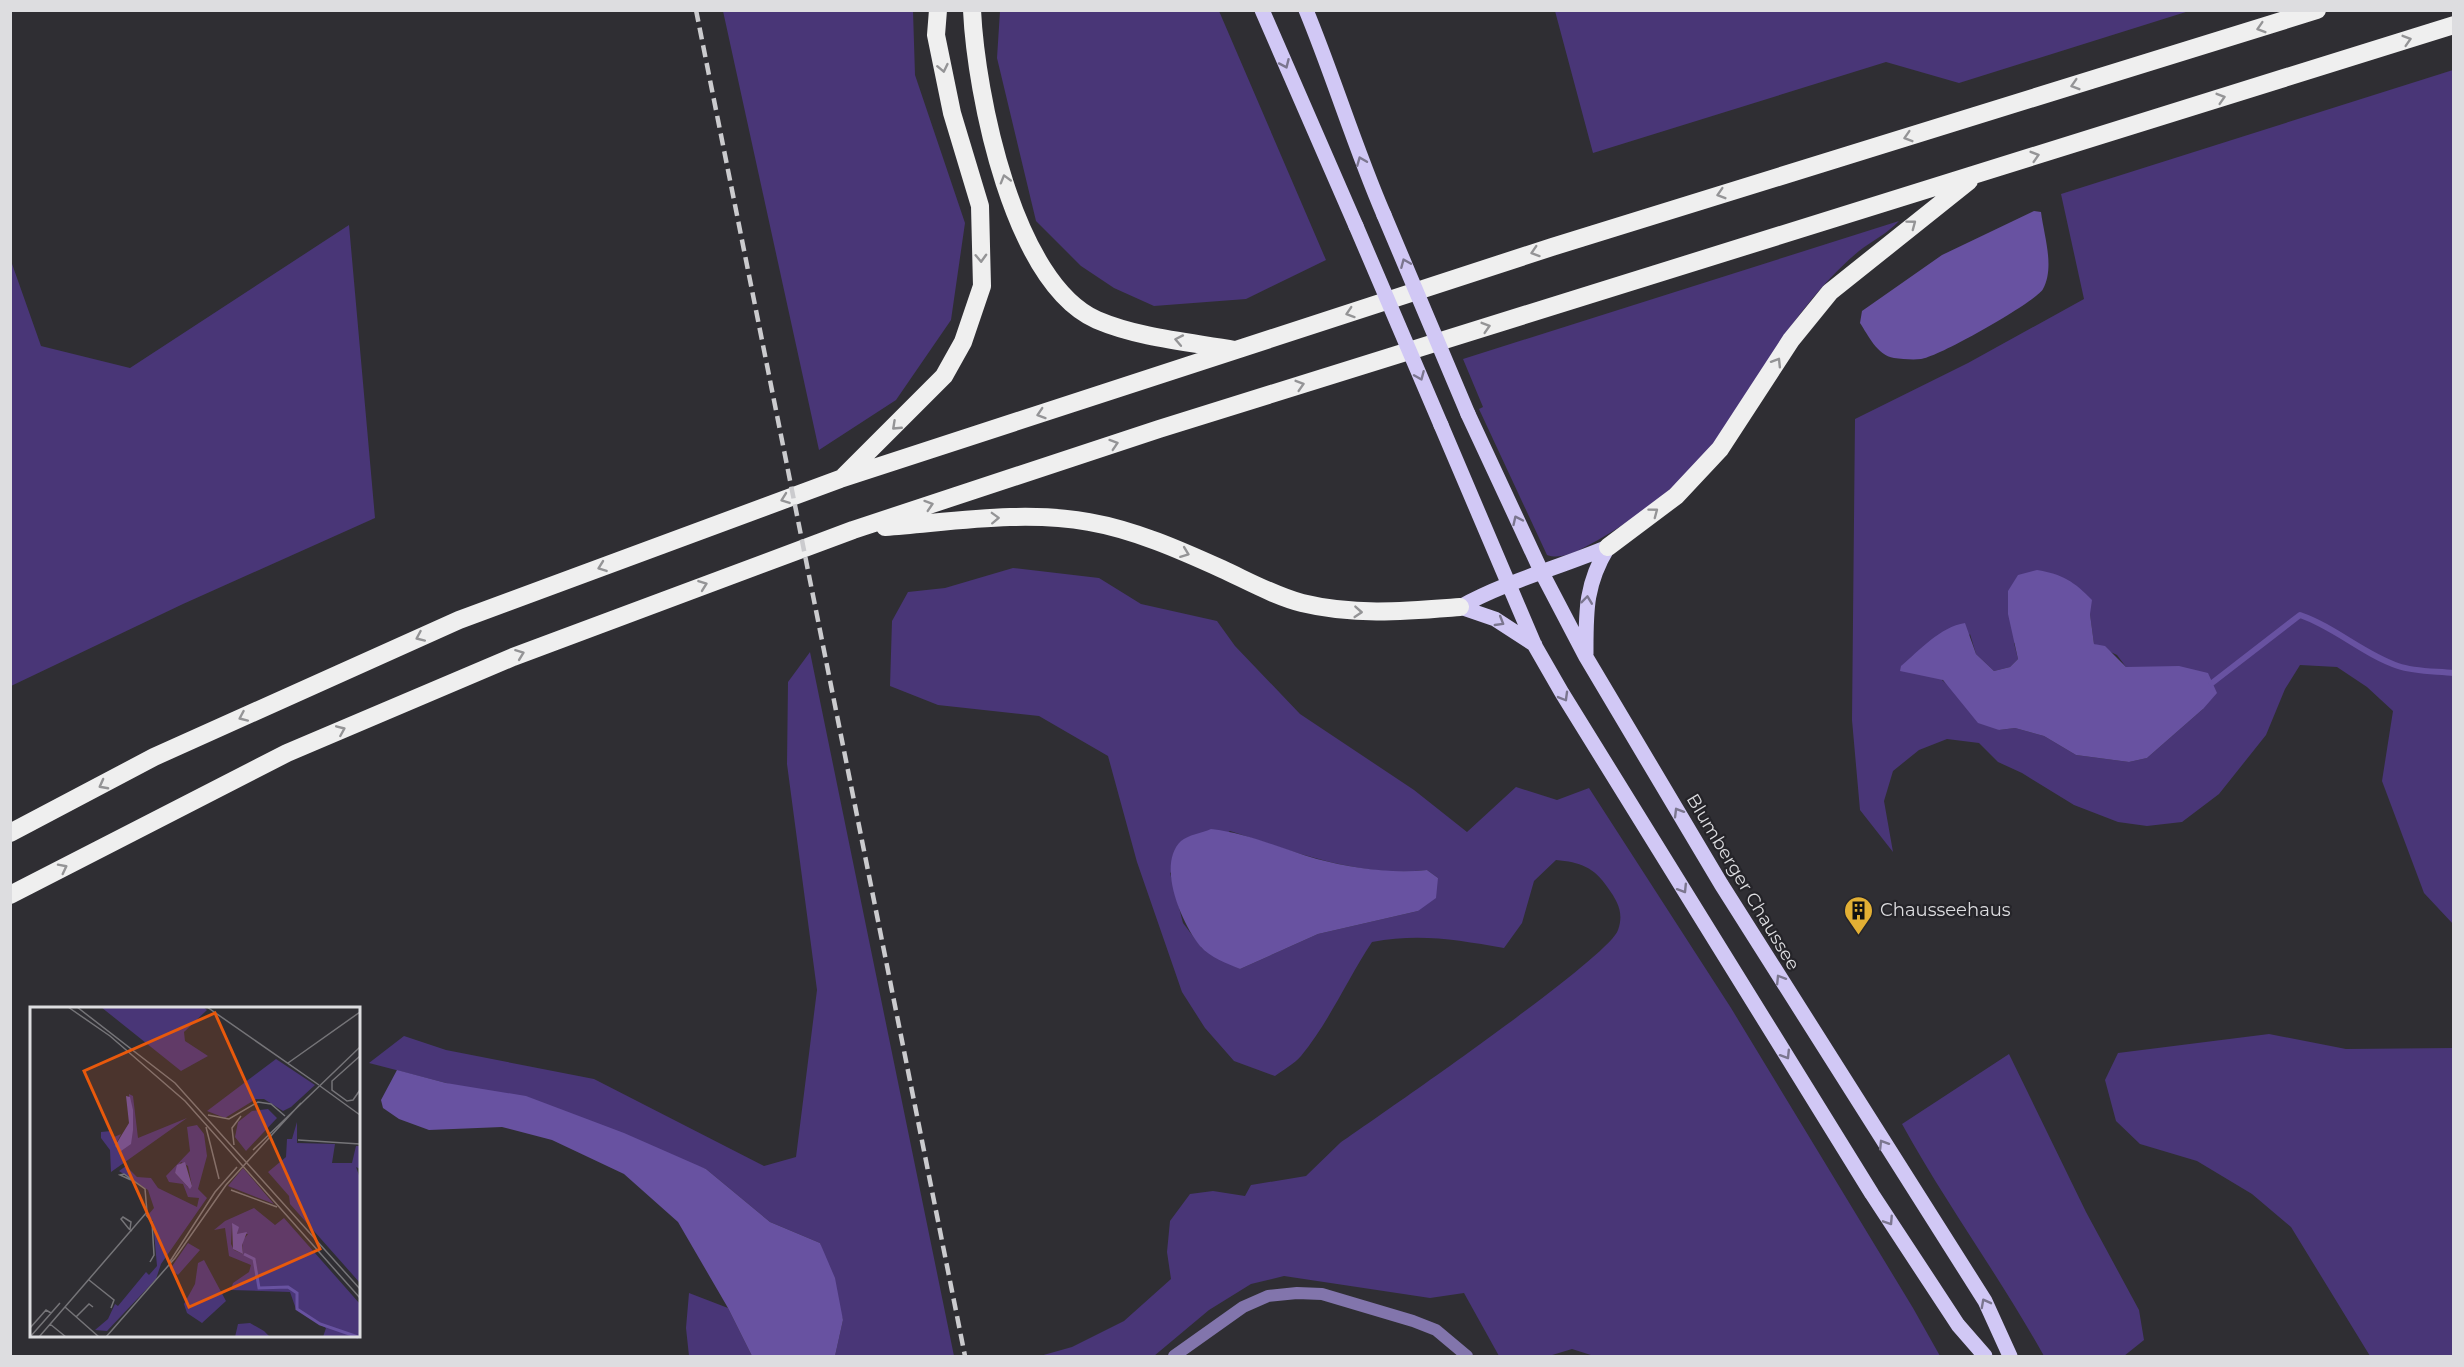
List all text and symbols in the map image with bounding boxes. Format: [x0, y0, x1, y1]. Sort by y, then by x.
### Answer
one-way arrow [2256, 21, 2267, 33]
one-way arrow [2401, 35, 2412, 47]
one-way arrow [1278, 58, 1290, 69]
one-way arrow [936, 63, 949, 73]
one-way arrow [2070, 78, 2081, 90]
one-way arrow [2215, 93, 2226, 105]
one-way arrow [1903, 130, 1914, 142]
one-way arrow [2029, 151, 2040, 163]
one-way arrow [1356, 156, 1368, 167]
one-way arrow [1000, 174, 1012, 185]
one-way arrow [1716, 187, 1727, 200]
one-way arrow [1906, 221, 1917, 232]
one-way arrow [1530, 245, 1541, 258]
one-way arrow [975, 254, 988, 263]
one-way arrow [1400, 259, 1412, 270]
one-way arrow [1345, 306, 1356, 318]
one-way arrow [1480, 322, 1491, 334]
one-way arrow [1175, 334, 1185, 347]
one-way arrow [1770, 358, 1781, 369]
one-way arrow [1413, 370, 1425, 381]
one-way arrow [1294, 380, 1305, 392]
one-way arrow [1036, 407, 1047, 419]
one-way arrow [892, 418, 903, 429]
one-way arrow [1108, 439, 1119, 451]
one-way arrow [780, 492, 791, 505]
one-way arrow [923, 500, 934, 512]
one-way arrow [1648, 508, 1659, 519]
one-way arrow [991, 512, 1000, 525]
one-way arrow [1512, 515, 1524, 526]
one-way arrow [1179, 545, 1190, 558]
one-way arrow [597, 559, 608, 572]
one-way arrow [697, 579, 707, 592]
one-way arrow [1581, 595, 1593, 605]
one-way arrow [1353, 605, 1362, 618]
one-way arrow [1494, 615, 1504, 627]
one-way arrow [416, 630, 427, 642]
one-way arrow [514, 649, 525, 661]
one-way arrow [1557, 691, 1568, 701]
one-way arrow [238, 710, 249, 722]
one-way arrow [335, 725, 346, 737]
one-way arrow [98, 777, 109, 789]
street label: Blumberger Chaussee [1682, 790, 1804, 974]
one-way arrow [1673, 808, 1685, 818]
one-way arrow [56, 864, 67, 875]
one-way arrow [1676, 883, 1688, 893]
building icon: Chausseehaus [1843, 894, 1875, 936]
place label: Chausseehaus [1880, 899, 2011, 921]
one-way arrow [1775, 975, 1787, 985]
inset map [30, 1007, 360, 1337]
one-way arrow [1779, 1048, 1790, 1059]
one-way arrow [1879, 1140, 1891, 1150]
one-way arrow [1882, 1214, 1893, 1225]
one-way arrow [1981, 1299, 1992, 1310]

